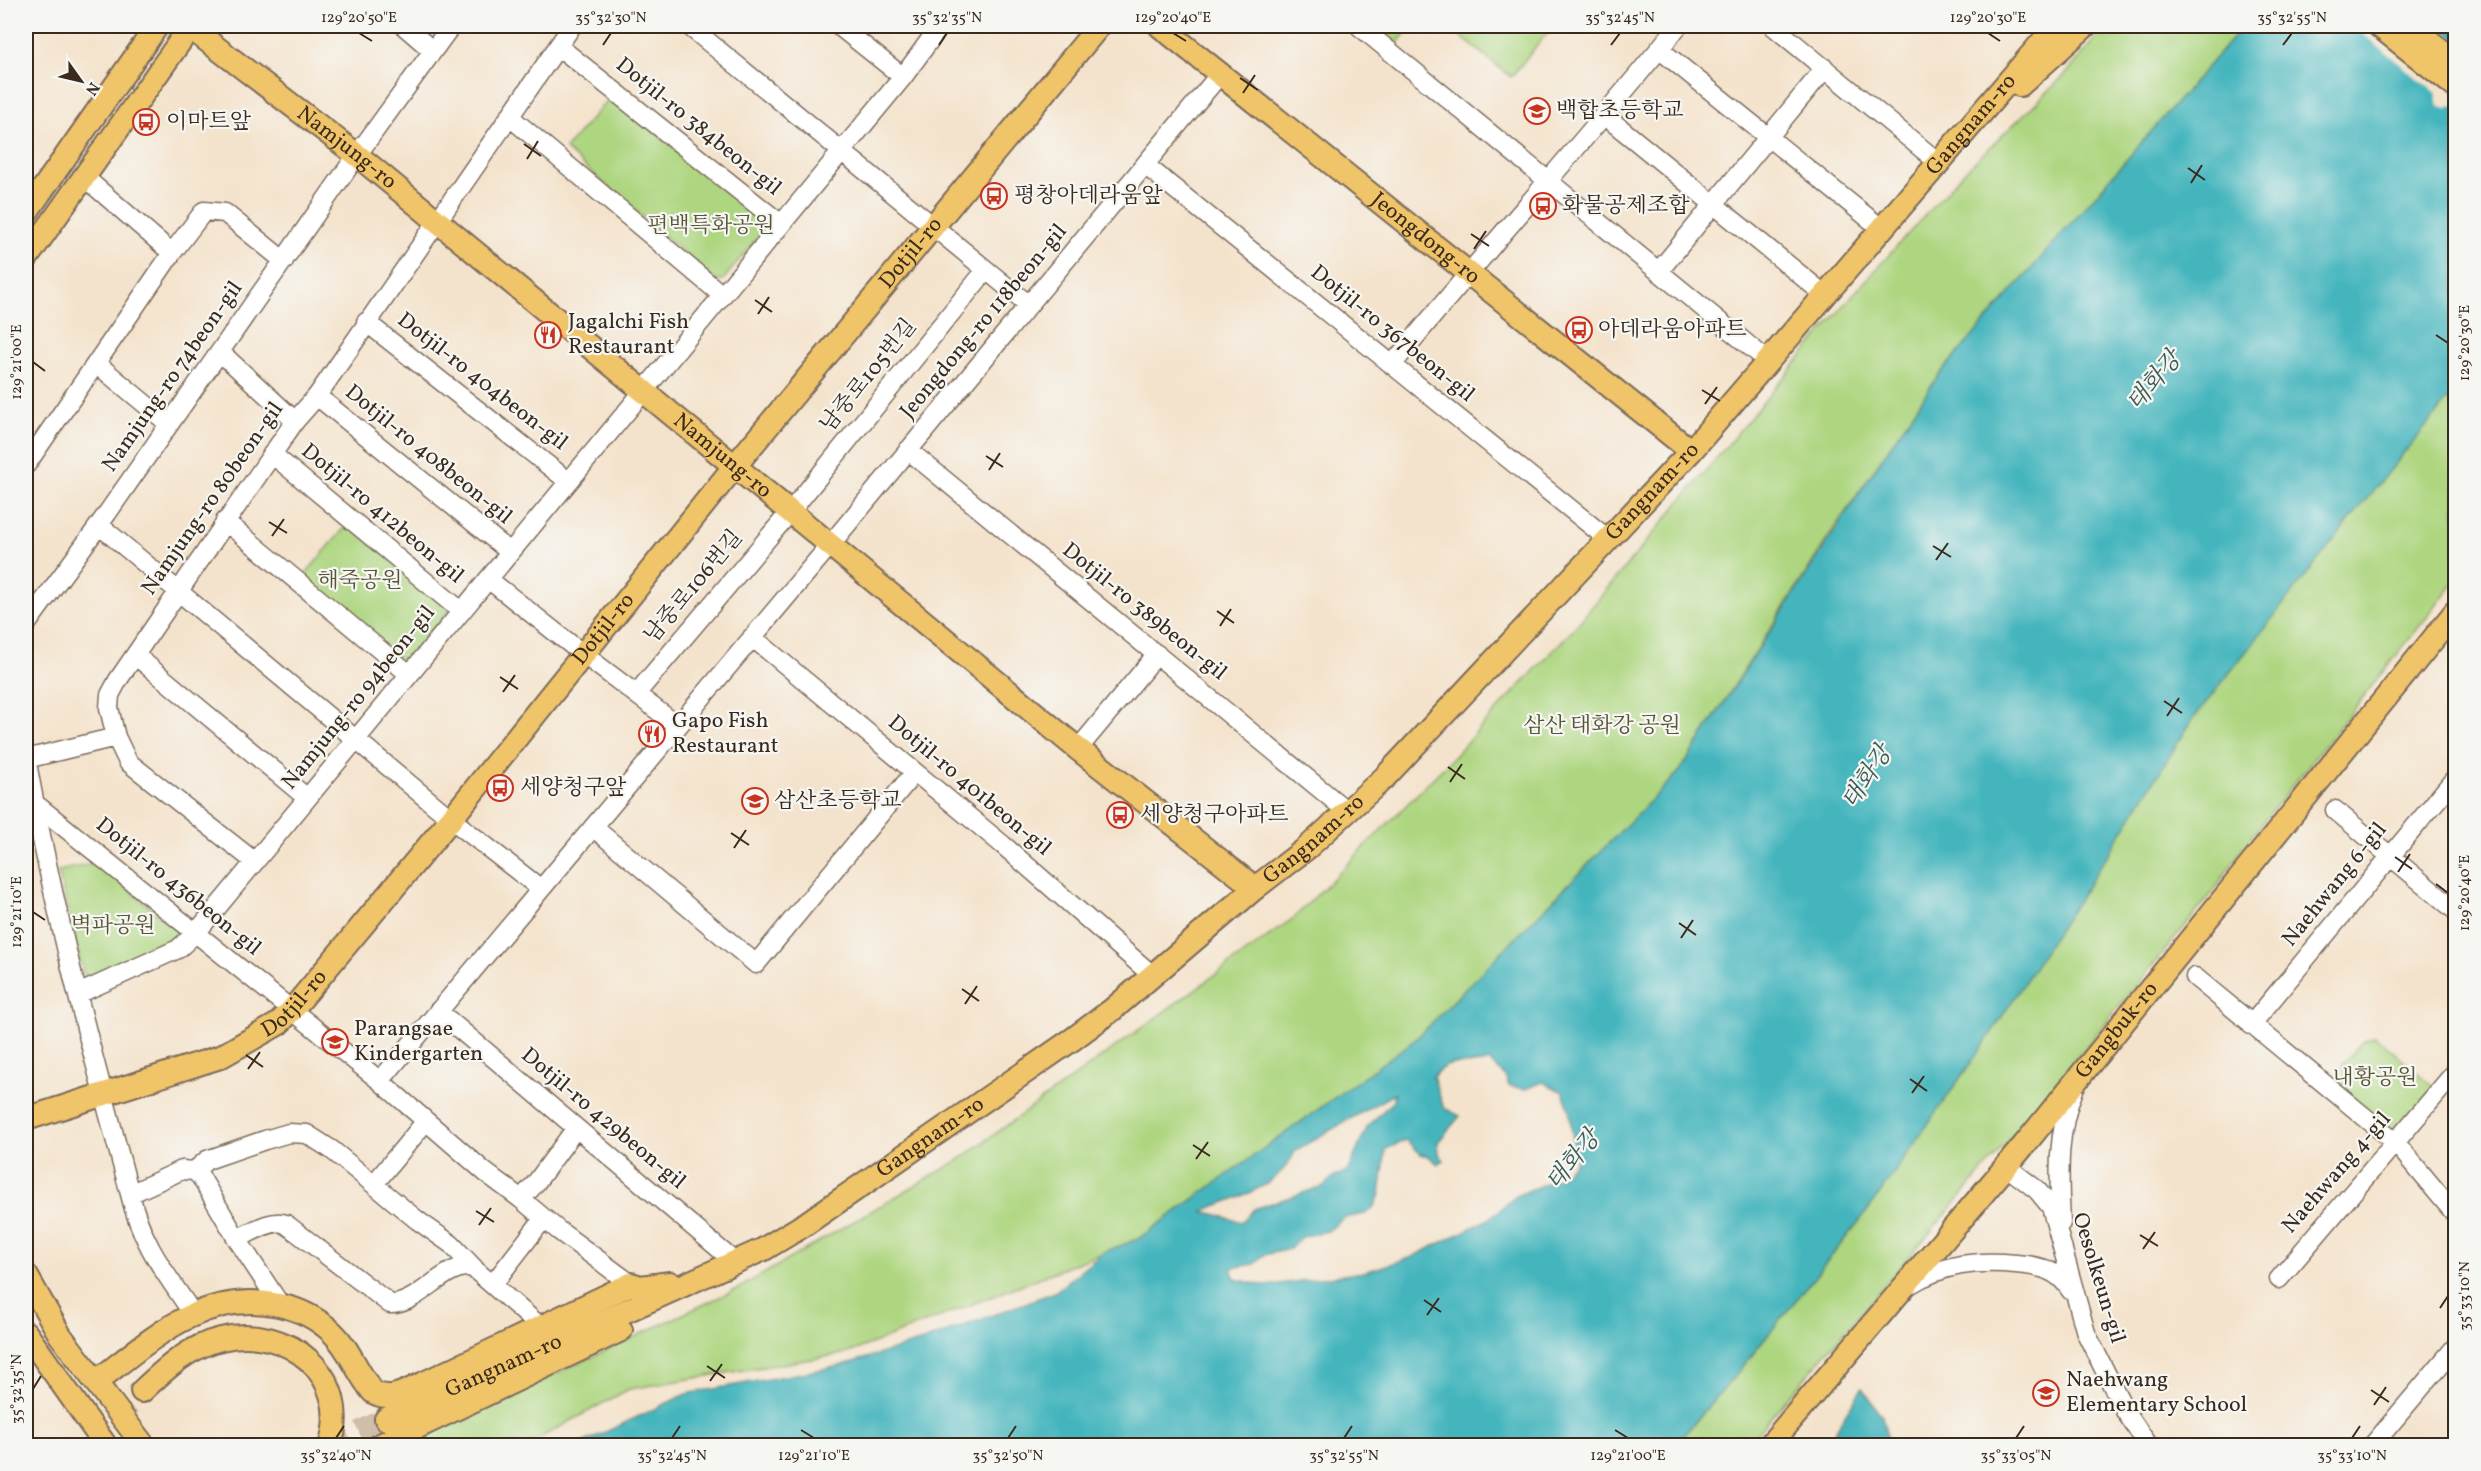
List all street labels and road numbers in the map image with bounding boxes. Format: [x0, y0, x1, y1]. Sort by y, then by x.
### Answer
street label: Dotjil-ro 384beon-gil [608, 50, 788, 204]
street label: Gangnam-ro [1919, 67, 2024, 182]
street label: Namjung-ro [290, 99, 403, 197]
street label: Jeongdong-ro [1364, 185, 1487, 292]
street label: Dotjil-ro [872, 210, 950, 296]
street label: Jeongdong-ro 118beon-gil [893, 218, 1075, 426]
street label: Dotjil-ro 367beon-gil [1303, 258, 1481, 410]
street label: Namjung-ro 74beon-gil [95, 275, 251, 479]
street label: Dotjil-ro 404beon-gil [390, 305, 574, 459]
street label: 남중로105번길 [813, 312, 925, 440]
street label: Dotjil-ro 408beon-gil [338, 378, 518, 532]
street label: Namjung-ro 80beon-gil [134, 396, 292, 602]
street label: Namjung-ro [666, 406, 779, 506]
street label: Gangnam-ro [1599, 436, 1707, 548]
street label: Dotjil-ro 412beon-gil [294, 437, 470, 591]
street label: 남중로106번길 [637, 524, 751, 650]
street label: Dotjil-ro 389beon-gil [1055, 536, 1233, 688]
street label: Dotjil-ro [565, 587, 642, 672]
street label: Namjung-ro 94beon-gil [275, 599, 443, 797]
street label: Dotjil-ro 401beon-gil [881, 708, 1057, 864]
street label: Gangnam-ro [1256, 787, 1372, 892]
street label: Dotjil-ro 436beon-gil [89, 810, 267, 964]
street label: Naehwang 6-gil [2275, 816, 2395, 954]
street label: Dotjil-ro [256, 963, 335, 1046]
street label: Gangbuk-ro [2068, 975, 2166, 1086]
street label: Dotjil-ro 429beon-gil [514, 1041, 692, 1197]
street label: Gangnam-ro [870, 1089, 991, 1186]
street label: Naehwang 4-gil [2275, 1105, 2399, 1241]
street label: Oesolkeun-gil [2063, 1209, 2133, 1347]
street label: Gangnam-ro [440, 1326, 567, 1406]

